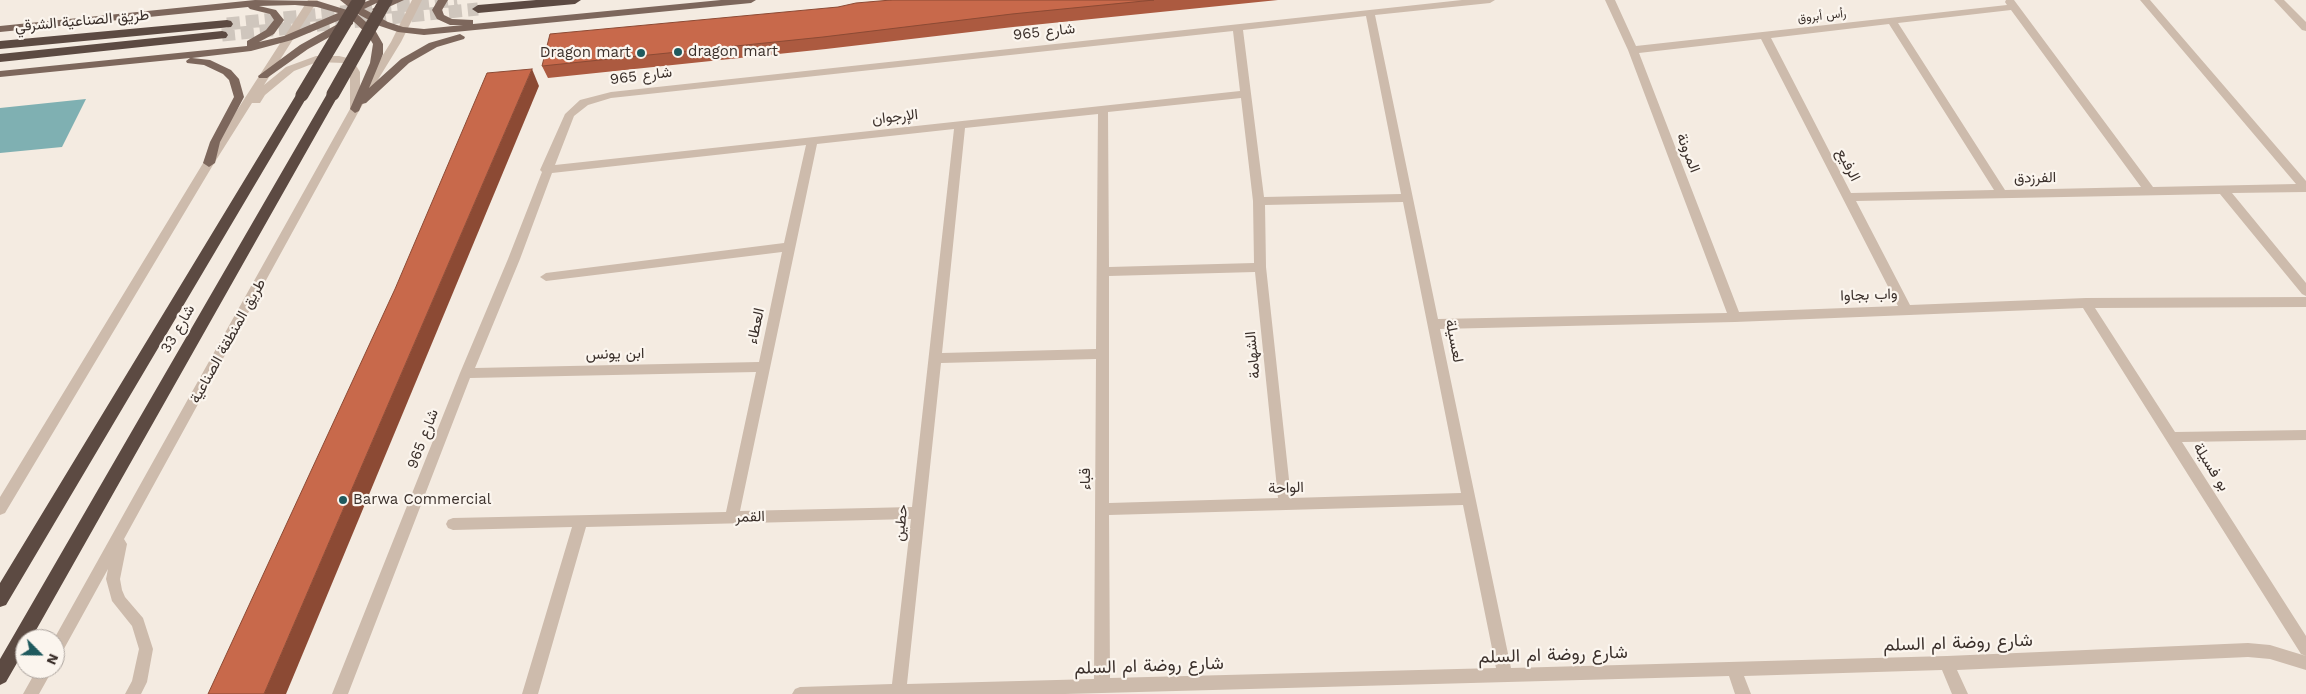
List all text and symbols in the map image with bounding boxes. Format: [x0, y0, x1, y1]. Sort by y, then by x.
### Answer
street label: طريق الصناعية الشرقي [14, 6, 150, 36]
street label: رأس أبروق [1797, 6, 1847, 26]
street label: شارع 965 [1012, 20, 1076, 44]
place label: dragon mart [688, 43, 778, 61]
place label: Dragon mart [540, 44, 631, 62]
marker: dragon mart [672, 46, 684, 58]
marker: Dragon mart [635, 47, 647, 59]
street label: شارع 965 [609, 63, 673, 89]
street label: الإرجوان [871, 106, 919, 128]
street label: المرونة [1672, 131, 1704, 175]
street label: الرفيع [1832, 145, 1864, 185]
street label: الفرزدق [2014, 169, 2056, 187]
street label: طريق المنطقة الصناعية [186, 276, 270, 406]
street label: واب بجاوا [1840, 285, 1898, 305]
street label: شارع 33 [157, 302, 199, 356]
street label: العطاء [743, 306, 769, 346]
street label: لعسيلة [1441, 318, 1467, 364]
street label: الشهامة [1242, 330, 1264, 380]
street label: ابن يونس [585, 344, 645, 364]
street label: شارع 965 [403, 407, 443, 471]
street label: بو فسيلة [2189, 439, 2233, 495]
street label: قباء [1077, 468, 1095, 490]
street label: الواحة [1268, 478, 1304, 498]
place label: Barwa Commercial [353, 491, 491, 509]
marker: Barwa Commercial [337, 494, 349, 506]
street label: حطين [890, 504, 912, 542]
street label: القمر [735, 507, 765, 527]
north arrow [15, 629, 65, 679]
street label: شارع روضة ام السلم [1883, 630, 2033, 656]
street label: شارع روضة ام السلم [1478, 642, 1628, 668]
text: N [43, 652, 62, 667]
street label: شارع روضة ام السلم [1074, 653, 1224, 679]

